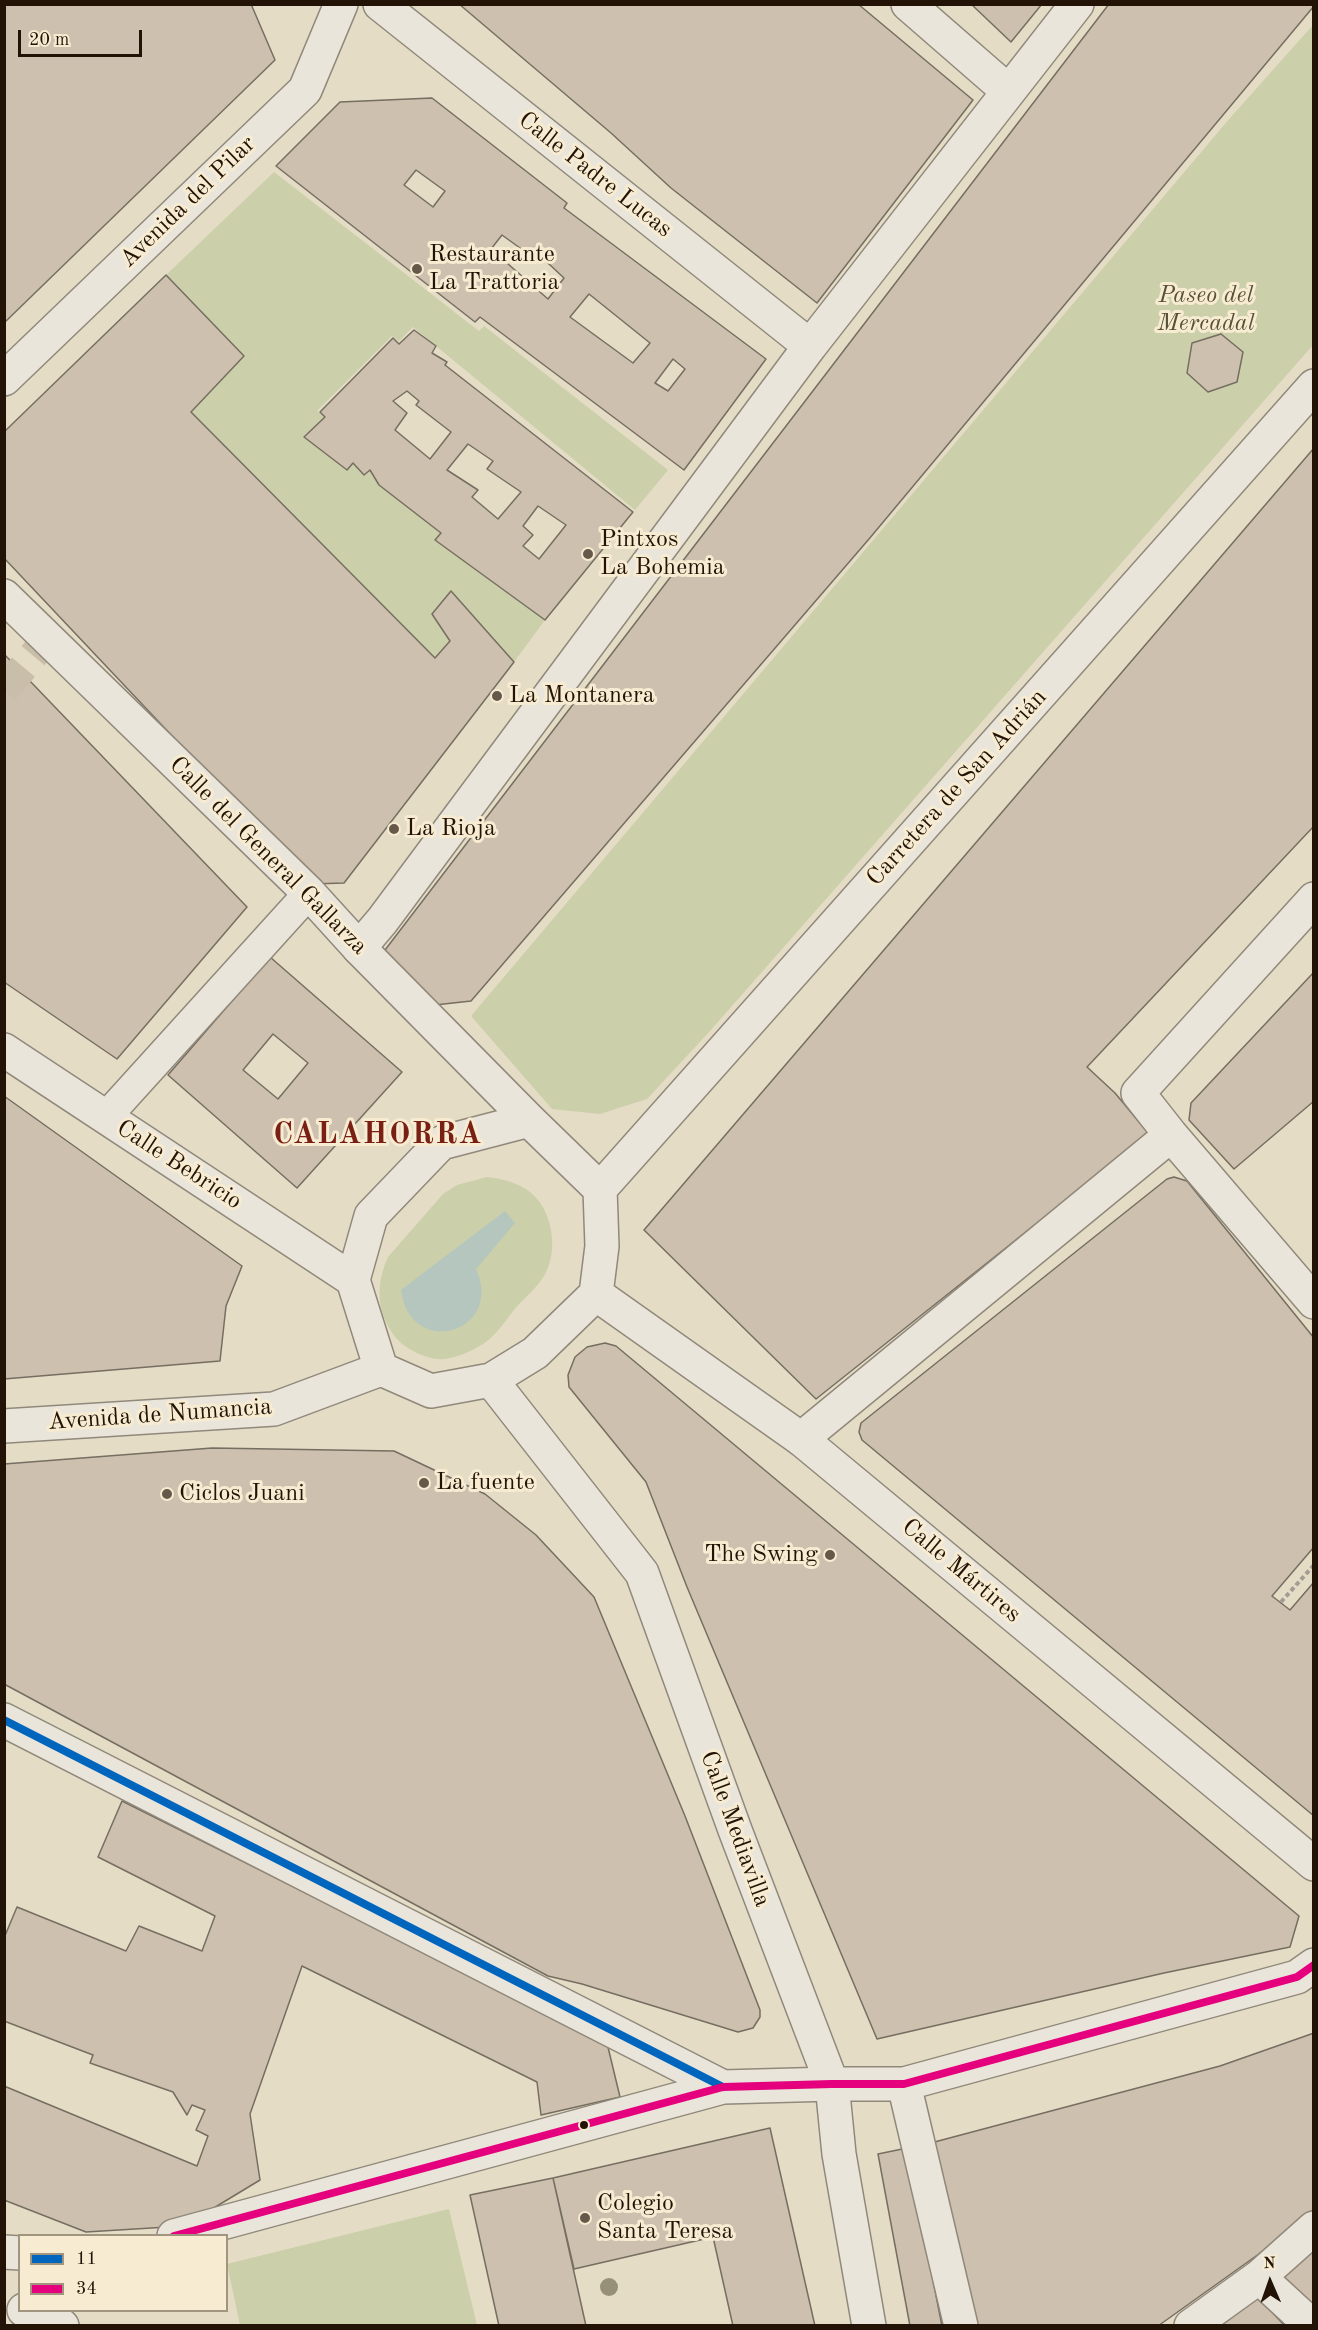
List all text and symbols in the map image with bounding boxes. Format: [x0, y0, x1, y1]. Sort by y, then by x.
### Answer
scale bar [21, 18, 146, 56]
text: 20 m [29, 31, 69, 49]
street label: Calle Padre Lucas [512, 106, 678, 244]
street label: Avenida del Pilar [114, 130, 262, 274]
place label: Restaurante La Trattoria [429, 241, 559, 297]
marker: Restaurante La Trattoria [410, 262, 424, 276]
park label: Paseo del Mercadal [1157, 282, 1255, 338]
place label: Pintxos La Bohemia [600, 526, 725, 582]
marker: Pintxos La Bohemia [581, 547, 595, 561]
place label: La Montanera [509, 682, 655, 710]
street label: Carretera de San Adrián [861, 684, 1053, 892]
marker: La Montanera [490, 689, 504, 703]
street label: Calle del General Gallarza [163, 751, 373, 961]
place label: La Rioja [406, 815, 496, 843]
marker: La Rioja [387, 822, 401, 836]
street label: Calle Bebricio [111, 1114, 247, 1216]
district label: CALAHORRA [273, 1117, 483, 1153]
street label: Avenida de Numancia [47, 1393, 273, 1437]
place label: La fuente [436, 1469, 535, 1497]
marker: La fuente [417, 1476, 431, 1490]
place label: Ciclos Juani [179, 1480, 305, 1508]
marker: Ciclos Juani [160, 1487, 174, 1501]
street label: Calle Mártires [896, 1513, 1026, 1629]
place label: The Swing [704, 1541, 818, 1569]
marker: The Swing [823, 1548, 837, 1562]
street label: Calle Mediavilla [693, 1747, 777, 1911]
unlabelled marker [578, 2119, 590, 2131]
place label: Colegio Santa Teresa [597, 2190, 733, 2246]
marker: Colegio Santa Teresa [578, 2211, 592, 2225]
legend [18, 2234, 228, 2312]
text: 11 [76, 2250, 97, 2268]
north arrow [1240, 2252, 1300, 2312]
text: N [1263, 2256, 1276, 2272]
text: 34 [76, 2280, 97, 2298]

